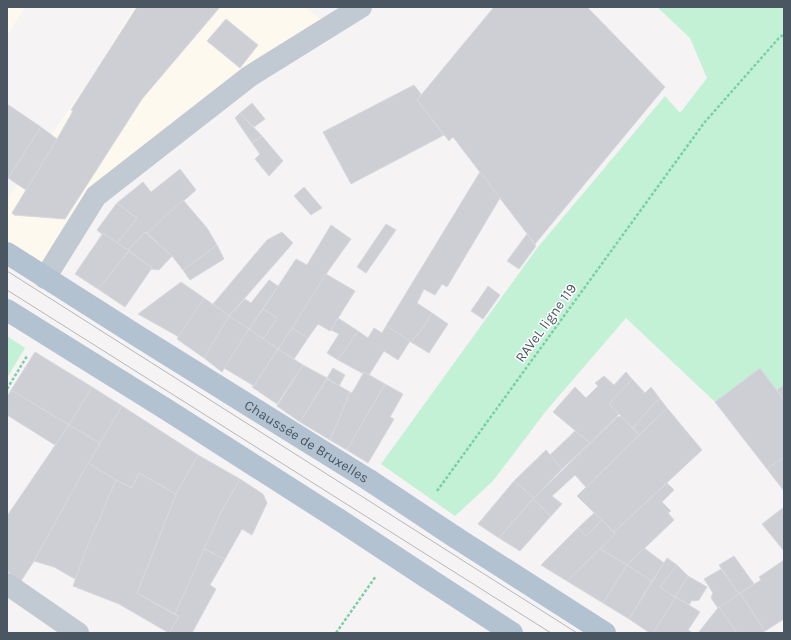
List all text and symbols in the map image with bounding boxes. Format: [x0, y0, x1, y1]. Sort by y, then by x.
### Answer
street label: RAVeL ligne 119 [512, 280, 580, 366]
street label: Chaussée de Bruxelles [241, 396, 372, 486]

